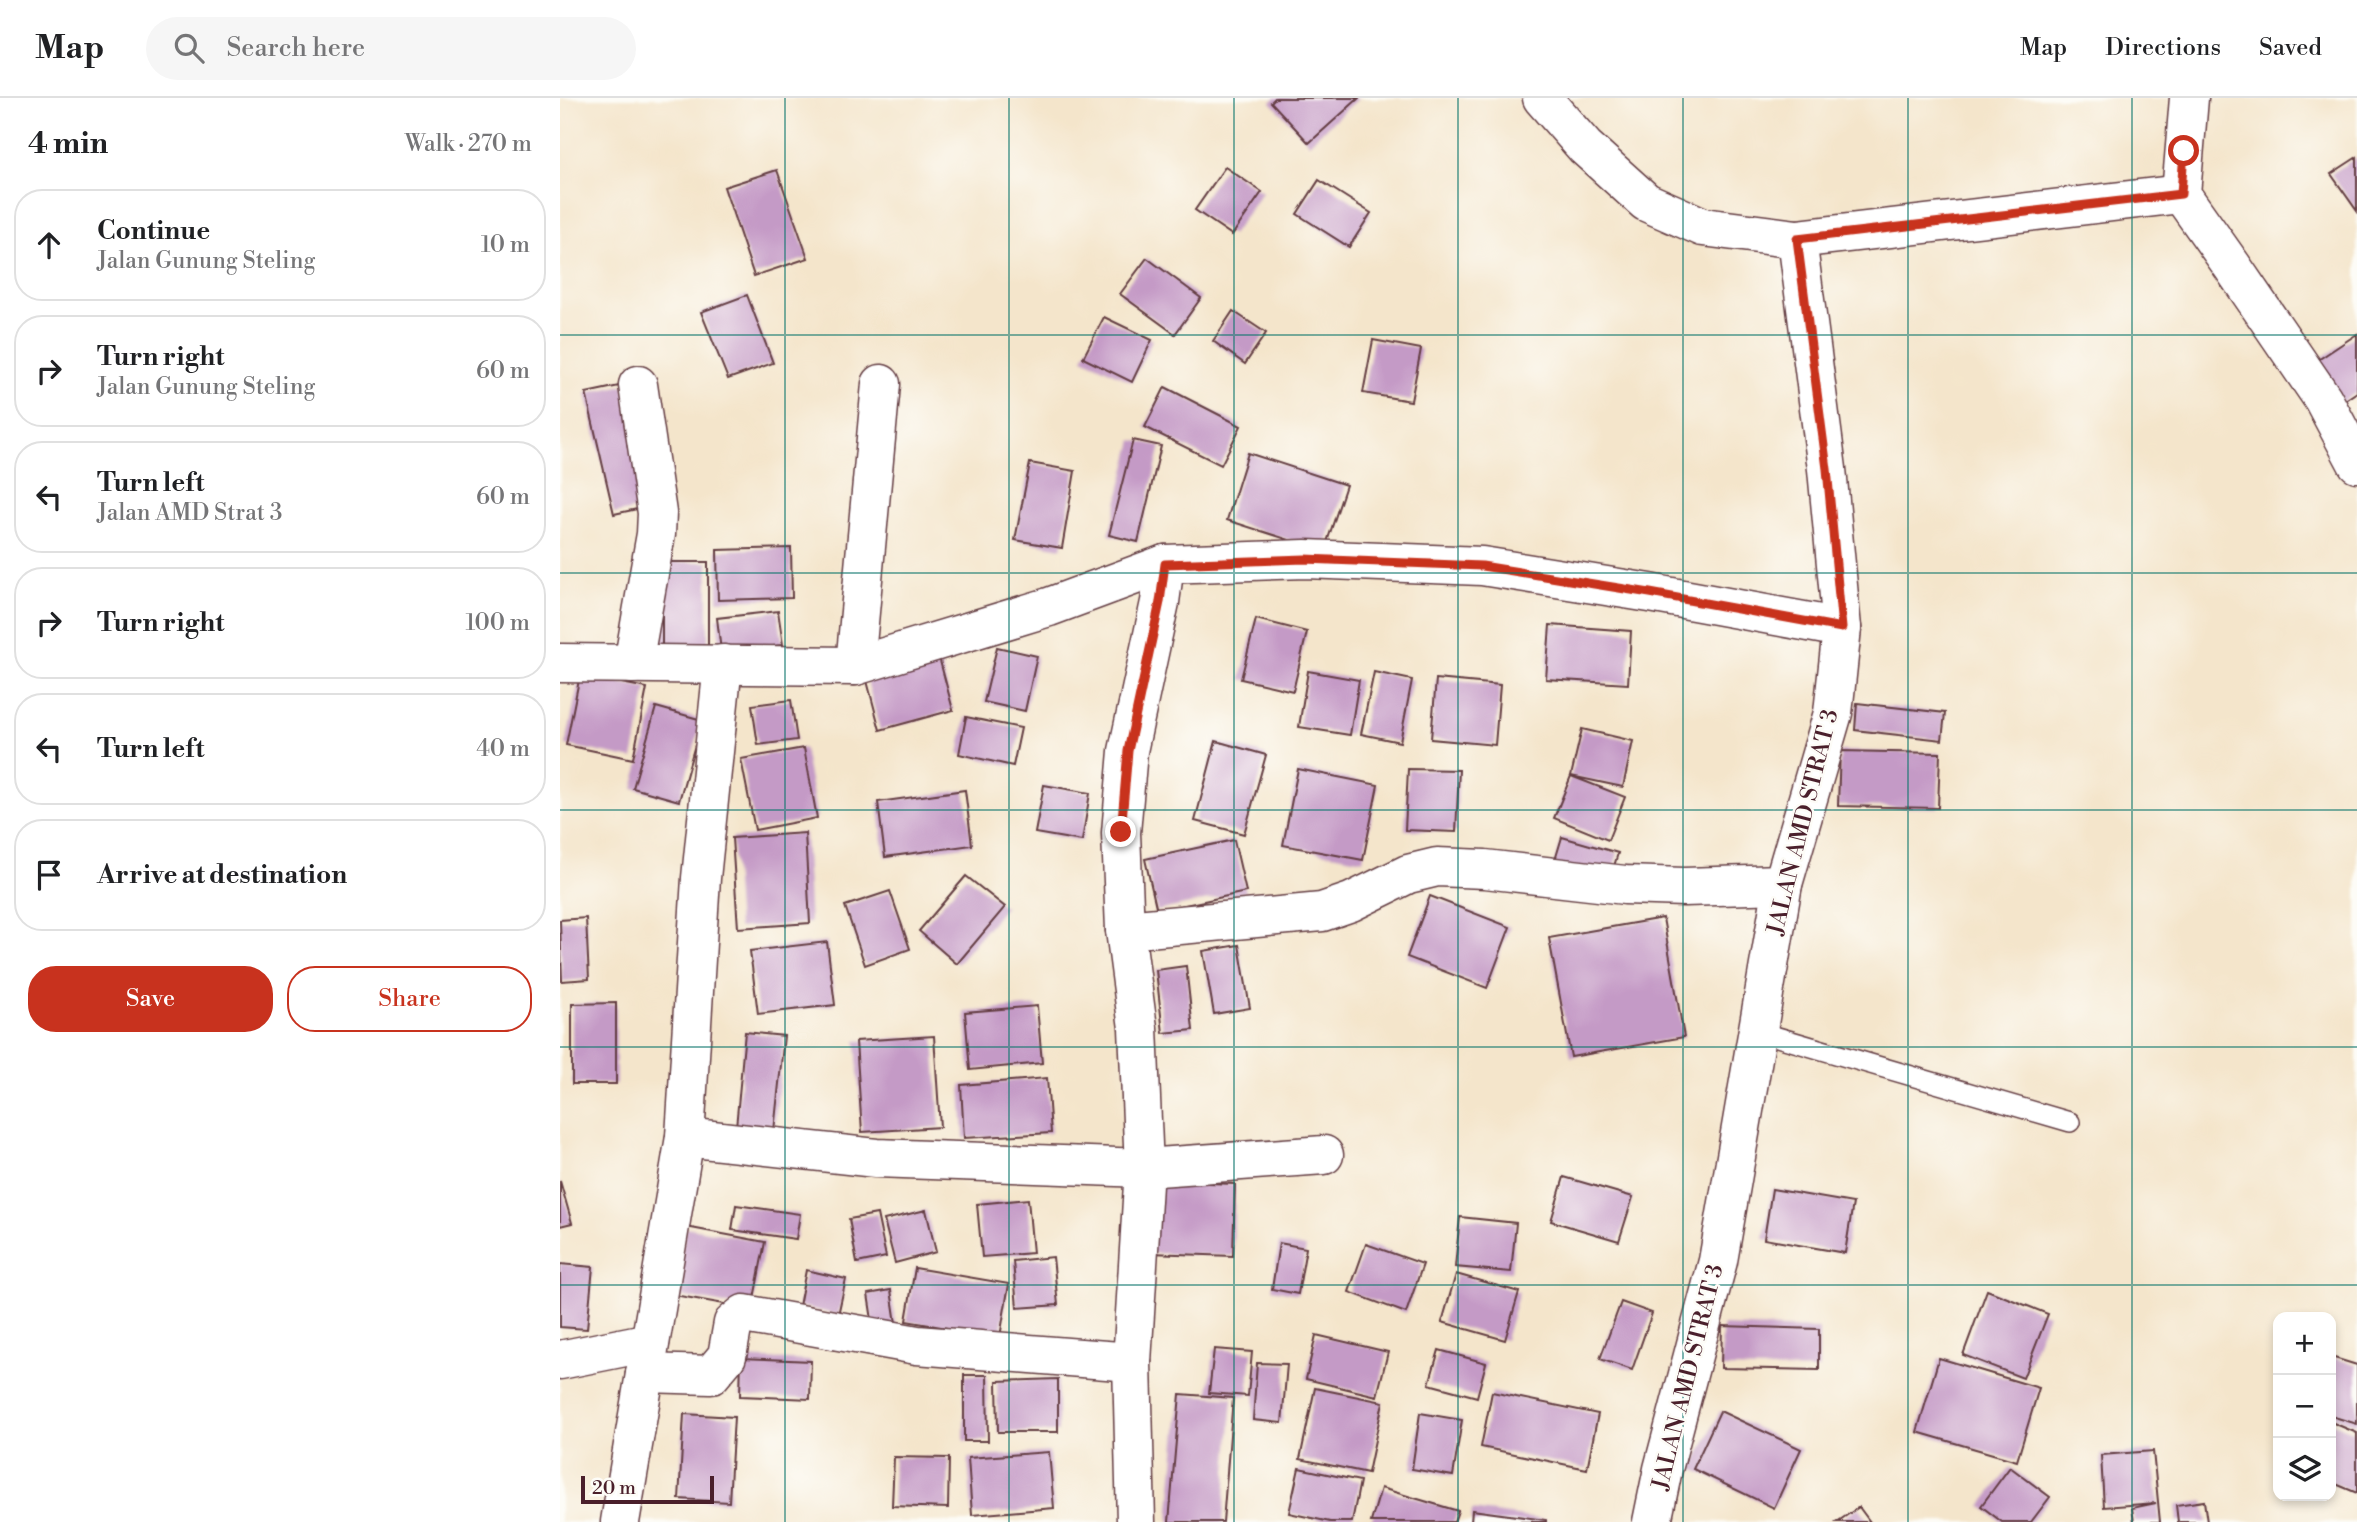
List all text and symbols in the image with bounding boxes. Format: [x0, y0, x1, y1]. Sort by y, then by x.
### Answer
search box [146, 17, 636, 80]
text: Map [35, 28, 104, 69]
icon: search [170, 29, 208, 67]
text: Search here [226, 32, 365, 64]
text: Map [2020, 33, 2067, 63]
text: Directions [2105, 33, 2221, 63]
text: Saved [2259, 33, 2322, 63]
text: 4 min [28, 125, 108, 163]
text: Walk · 270 m [405, 130, 532, 158]
route start [2168, 135, 2199, 166]
text: Continue [97, 215, 210, 247]
icon: ahead [30, 226, 68, 264]
text: 10 m [481, 231, 530, 259]
text: Jalan Gunung Steling [97, 247, 315, 275]
text: Turn right [97, 341, 225, 373]
icon: right [30, 352, 68, 390]
text: 60 m [476, 357, 530, 385]
text: Jalan Gunung Steling [97, 373, 315, 401]
text: Turn left [97, 467, 205, 499]
icon: left [30, 478, 68, 516]
text: 60 m [476, 483, 530, 511]
text: Jalan AMD Strat 3 [97, 499, 282, 527]
icon: right [30, 604, 68, 642]
text: Turn right [97, 607, 225, 639]
text: 100 m [465, 609, 530, 637]
street label: JALAN AMD STRAT 3 [1761, 706, 1845, 939]
icon: left [30, 730, 68, 768]
text: Turn left [97, 733, 205, 765]
text: 40 m [476, 735, 530, 763]
route end [1105, 816, 1136, 847]
icon: arrive [30, 856, 68, 894]
text: Arrive at destination [97, 859, 347, 891]
button: Save [28, 966, 273, 1032]
button: Share [287, 966, 532, 1032]
street label: JALAN AMD STRAT 3 [1646, 1261, 1730, 1494]
map controls [2273, 1312, 2336, 1501]
button: + [2273, 1312, 2336, 1375]
button: − [2273, 1375, 2336, 1438]
button: layers [2273, 1438, 2336, 1501]
scale bar [581, 1473, 714, 1505]
text: 20 m [592, 1476, 636, 1500]

